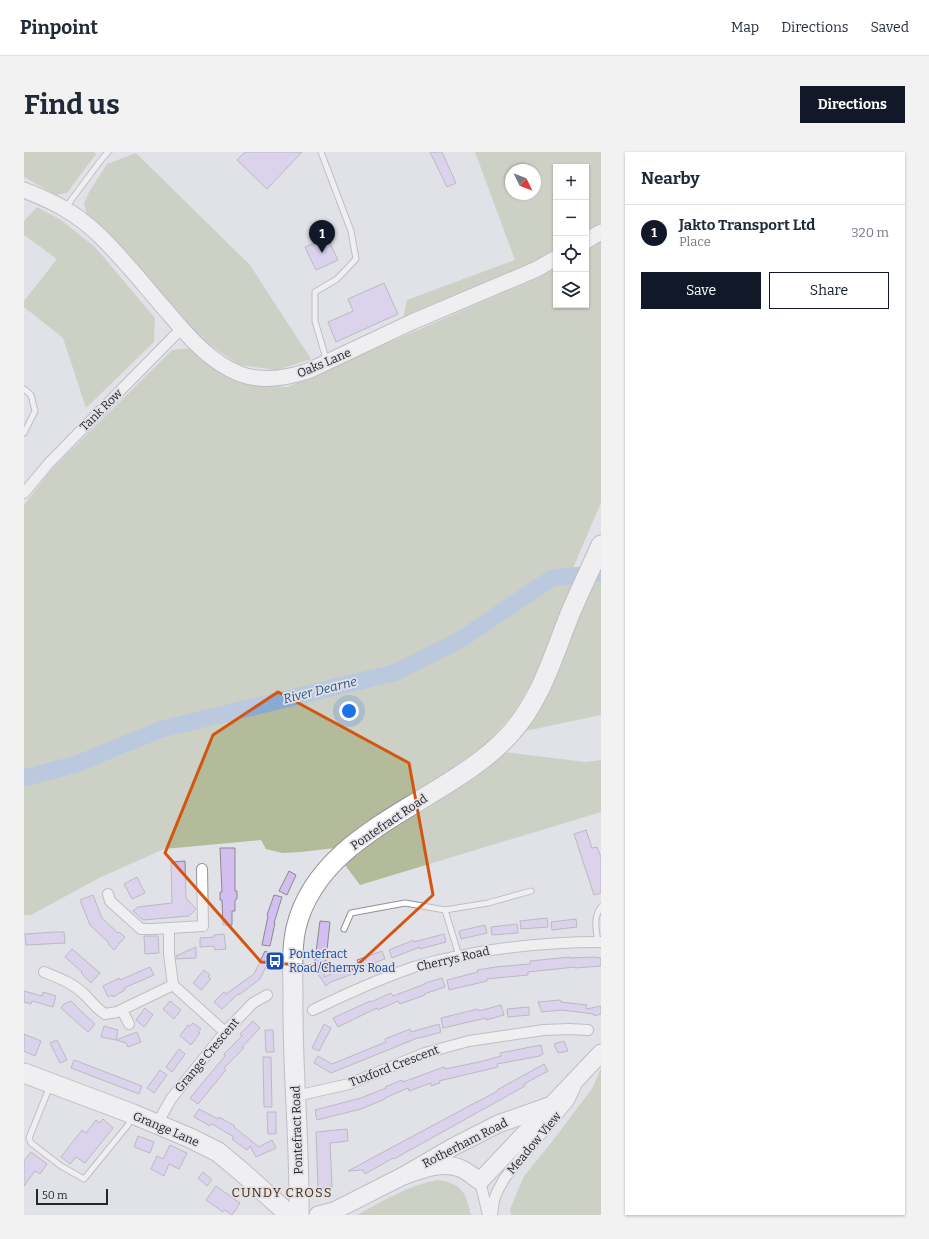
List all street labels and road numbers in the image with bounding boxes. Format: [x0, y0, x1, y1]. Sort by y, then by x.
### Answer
street label: Oaks Lane [295, 345, 353, 381]
street label: Tank Row [77, 386, 125, 434]
street label: Pontefract Road [348, 791, 430, 853]
street label: Cherrys Road [415, 944, 491, 974]
street label: Grange Crescent [172, 1015, 243, 1095]
street label: Tuxford Crescent [347, 1042, 442, 1090]
street label: Pontefract Road [288, 1085, 306, 1175]
street label: Grange Lane [131, 1109, 201, 1149]
street label: Meadow View [504, 1109, 564, 1177]
street label: Rotherham Road [420, 1115, 510, 1171]

